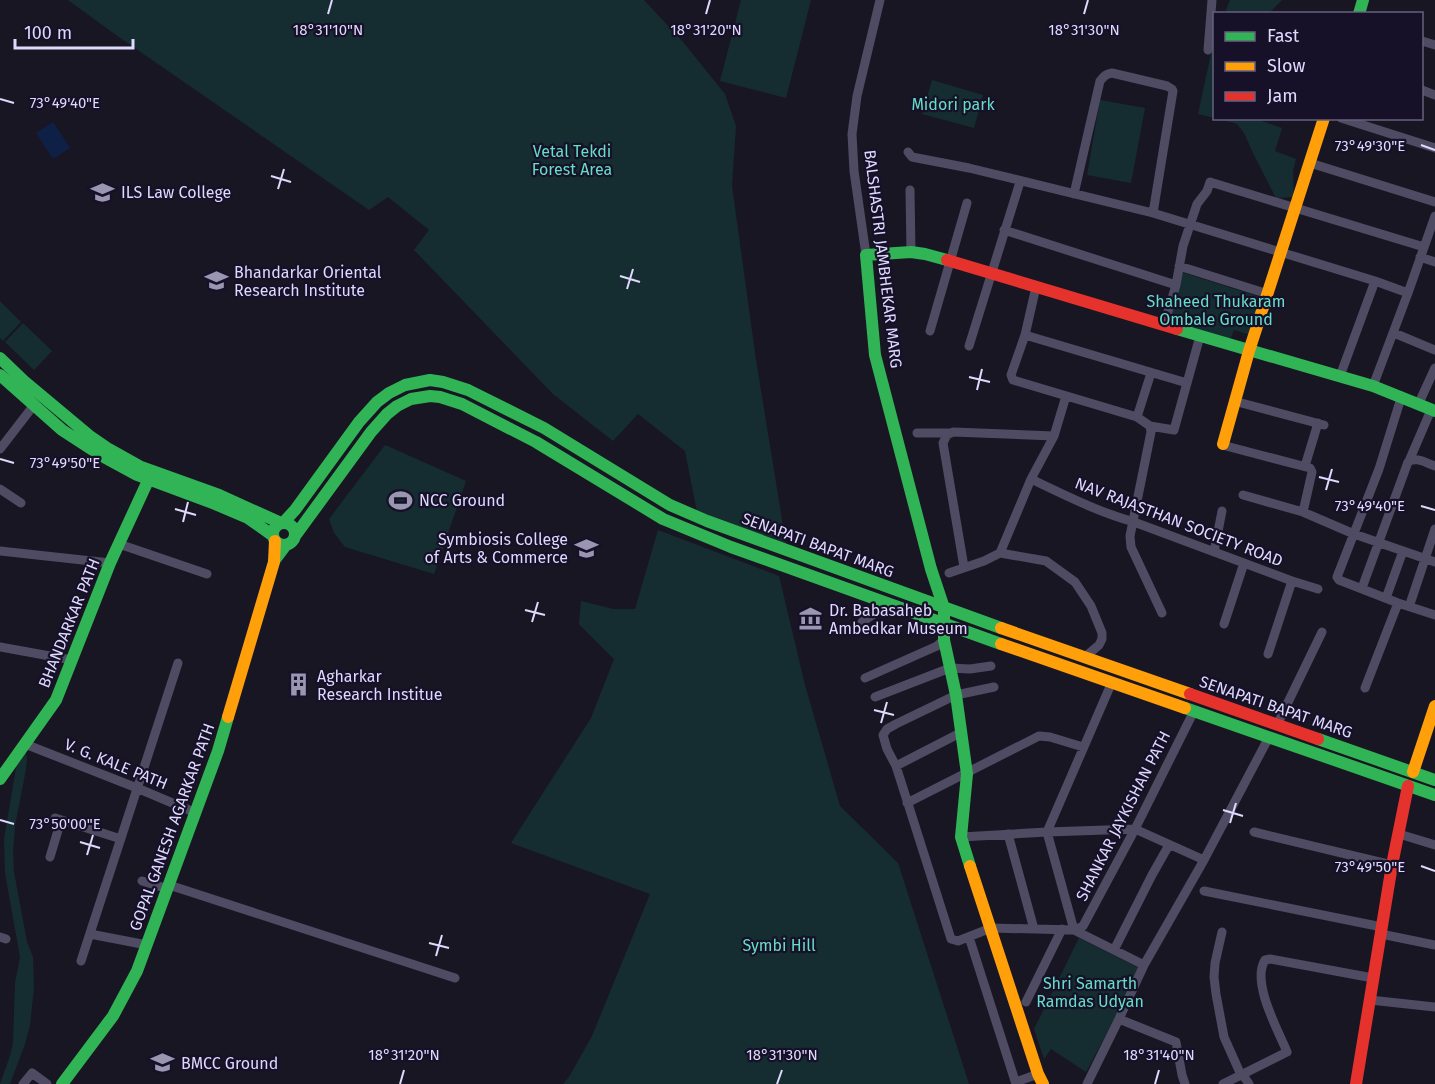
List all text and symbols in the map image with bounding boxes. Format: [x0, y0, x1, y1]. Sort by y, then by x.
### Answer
scale bar [15, 12, 134, 50]
legend [1213, 12, 1423, 120]
text: 18°31'10"N [293, 21, 363, 39]
text: 18°31'20"N [670, 21, 742, 39]
text: 18°31'30"N [1048, 21, 1120, 39]
text: 100 m [24, 22, 72, 44]
text: Fast [1267, 25, 1300, 47]
text: Slow [1267, 55, 1306, 77]
text: Jam [1267, 85, 1298, 107]
text: 73°49'40"E [30, 94, 100, 112]
park label: Midori park [911, 95, 995, 114]
text: 73°49'30"E [1335, 137, 1405, 155]
park label: Vetal Tekdi Forest Area [532, 142, 612, 179]
street label: BALSHASTRI JAMBHEKAR MARG [860, 149, 906, 369]
school or university icon: ILS Law College [90, 179, 116, 205]
place label: ILS Law College [121, 183, 231, 202]
place label: Bhandarkar Oriental Research Institute [234, 263, 382, 300]
school or university icon: Bhandarkar Oriental Research Institute [203, 268, 229, 294]
park label: Shaheed Thukaram Ombale Ground [1146, 292, 1286, 329]
text: 73°49'50"E [30, 454, 100, 472]
street label: NAV RAJASTHAN SOCIETY ROAD [1072, 474, 1286, 570]
sports icon: NCC Ground [388, 487, 414, 513]
place label: NCC Ground [419, 491, 505, 510]
text: 73°49'40"E [1335, 497, 1405, 515]
street label: SENAPATI BAPAT MARG [739, 509, 897, 581]
place label: Symbiosis College of Arts & Commerce [424, 530, 568, 567]
school or university icon: Symbiosis College of Arts & Commerce [573, 535, 599, 561]
street label: BHANDARKAR PATH [34, 555, 104, 691]
place label: Dr. Babasaheb Ambedkar Museum [829, 601, 968, 638]
museum icon: Dr. Babasaheb Ambedkar Museum [798, 606, 824, 632]
place label: Agharkar Research Institue [317, 667, 443, 704]
building icon: Agharkar Research Institue [286, 672, 312, 698]
street label: SENAPATI BAPAT MARG [1197, 672, 1355, 742]
street label: GOPAL GANESH AGARKAR PATH [126, 721, 218, 933]
street label: SHANKAR JAYKISHAN PATH [1072, 728, 1174, 904]
street label: V. G. KALE PATH [62, 735, 170, 793]
text: 73°50'00"E [29, 815, 101, 833]
text: 73°49'50"E [1335, 858, 1405, 876]
park label: Symbi Hill [742, 936, 816, 955]
park label: Shri Samarth Ramdas Udyan [1036, 974, 1144, 1011]
text: 18°31'20"N [368, 1046, 440, 1064]
text: 18°31'30"N [746, 1046, 818, 1064]
text: 18°31'40"N [1123, 1046, 1195, 1064]
school or university icon: BMCC Ground [150, 1050, 176, 1076]
place label: BMCC Ground [181, 1054, 278, 1073]

